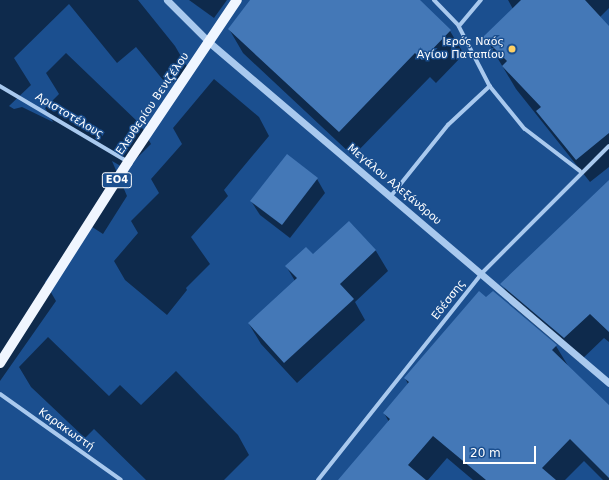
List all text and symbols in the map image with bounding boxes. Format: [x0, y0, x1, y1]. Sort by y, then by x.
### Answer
place label: Ιερός Ναός Αγίου Παταπίου [417, 36, 504, 62]
marker: Ιερός Ναός Αγίου Παταπίου [507, 44, 517, 54]
street label: Ελευθερίου Βενιζέλου [114, 50, 192, 158]
street label: Αριστοτέλους [33, 90, 105, 142]
street label: Μεγάλου Αλεξάνδρου [344, 142, 444, 228]
road number: ΕΟ4 [101, 172, 133, 188]
street label: Εδέσσης [429, 277, 469, 323]
street label: Καρακωστή [36, 406, 96, 454]
scale bar [465, 438, 538, 464]
text: 20 m [470, 446, 501, 460]

